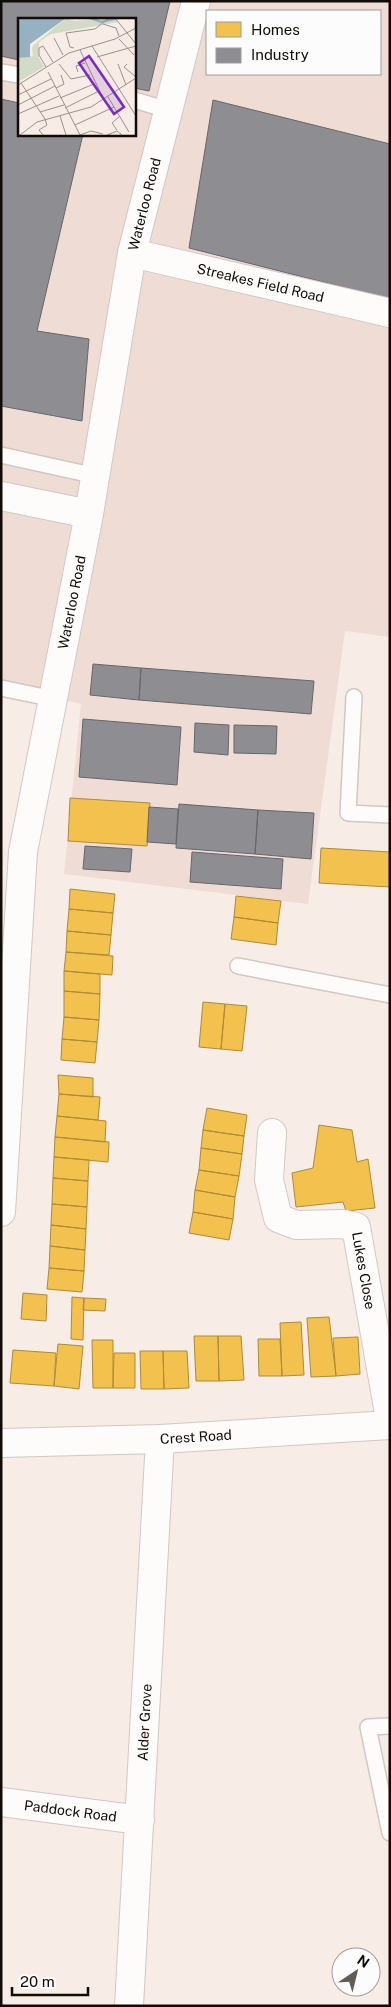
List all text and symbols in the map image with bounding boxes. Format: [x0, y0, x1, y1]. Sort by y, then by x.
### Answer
legend [206, 10, 381, 75]
inset map [18, 18, 135, 135]
text: Homes [251, 21, 300, 38]
text: Industry [251, 46, 309, 63]
street label: Waterloo Road [125, 156, 164, 252]
street label: Streakes Field Road [195, 260, 326, 305]
street label: Waterloo Road [55, 554, 89, 651]
street label: Lukes Close [349, 1230, 378, 1311]
street label: Crest Road [160, 1427, 232, 1447]
street label: Alder Grove [134, 1683, 155, 1761]
street label: Paddock Road [23, 1797, 118, 1825]
north arrow [331, 1947, 381, 1997]
text: N [354, 1952, 373, 1971]
scale bar [12, 1964, 89, 1996]
text: 20 m [20, 1973, 55, 1990]

